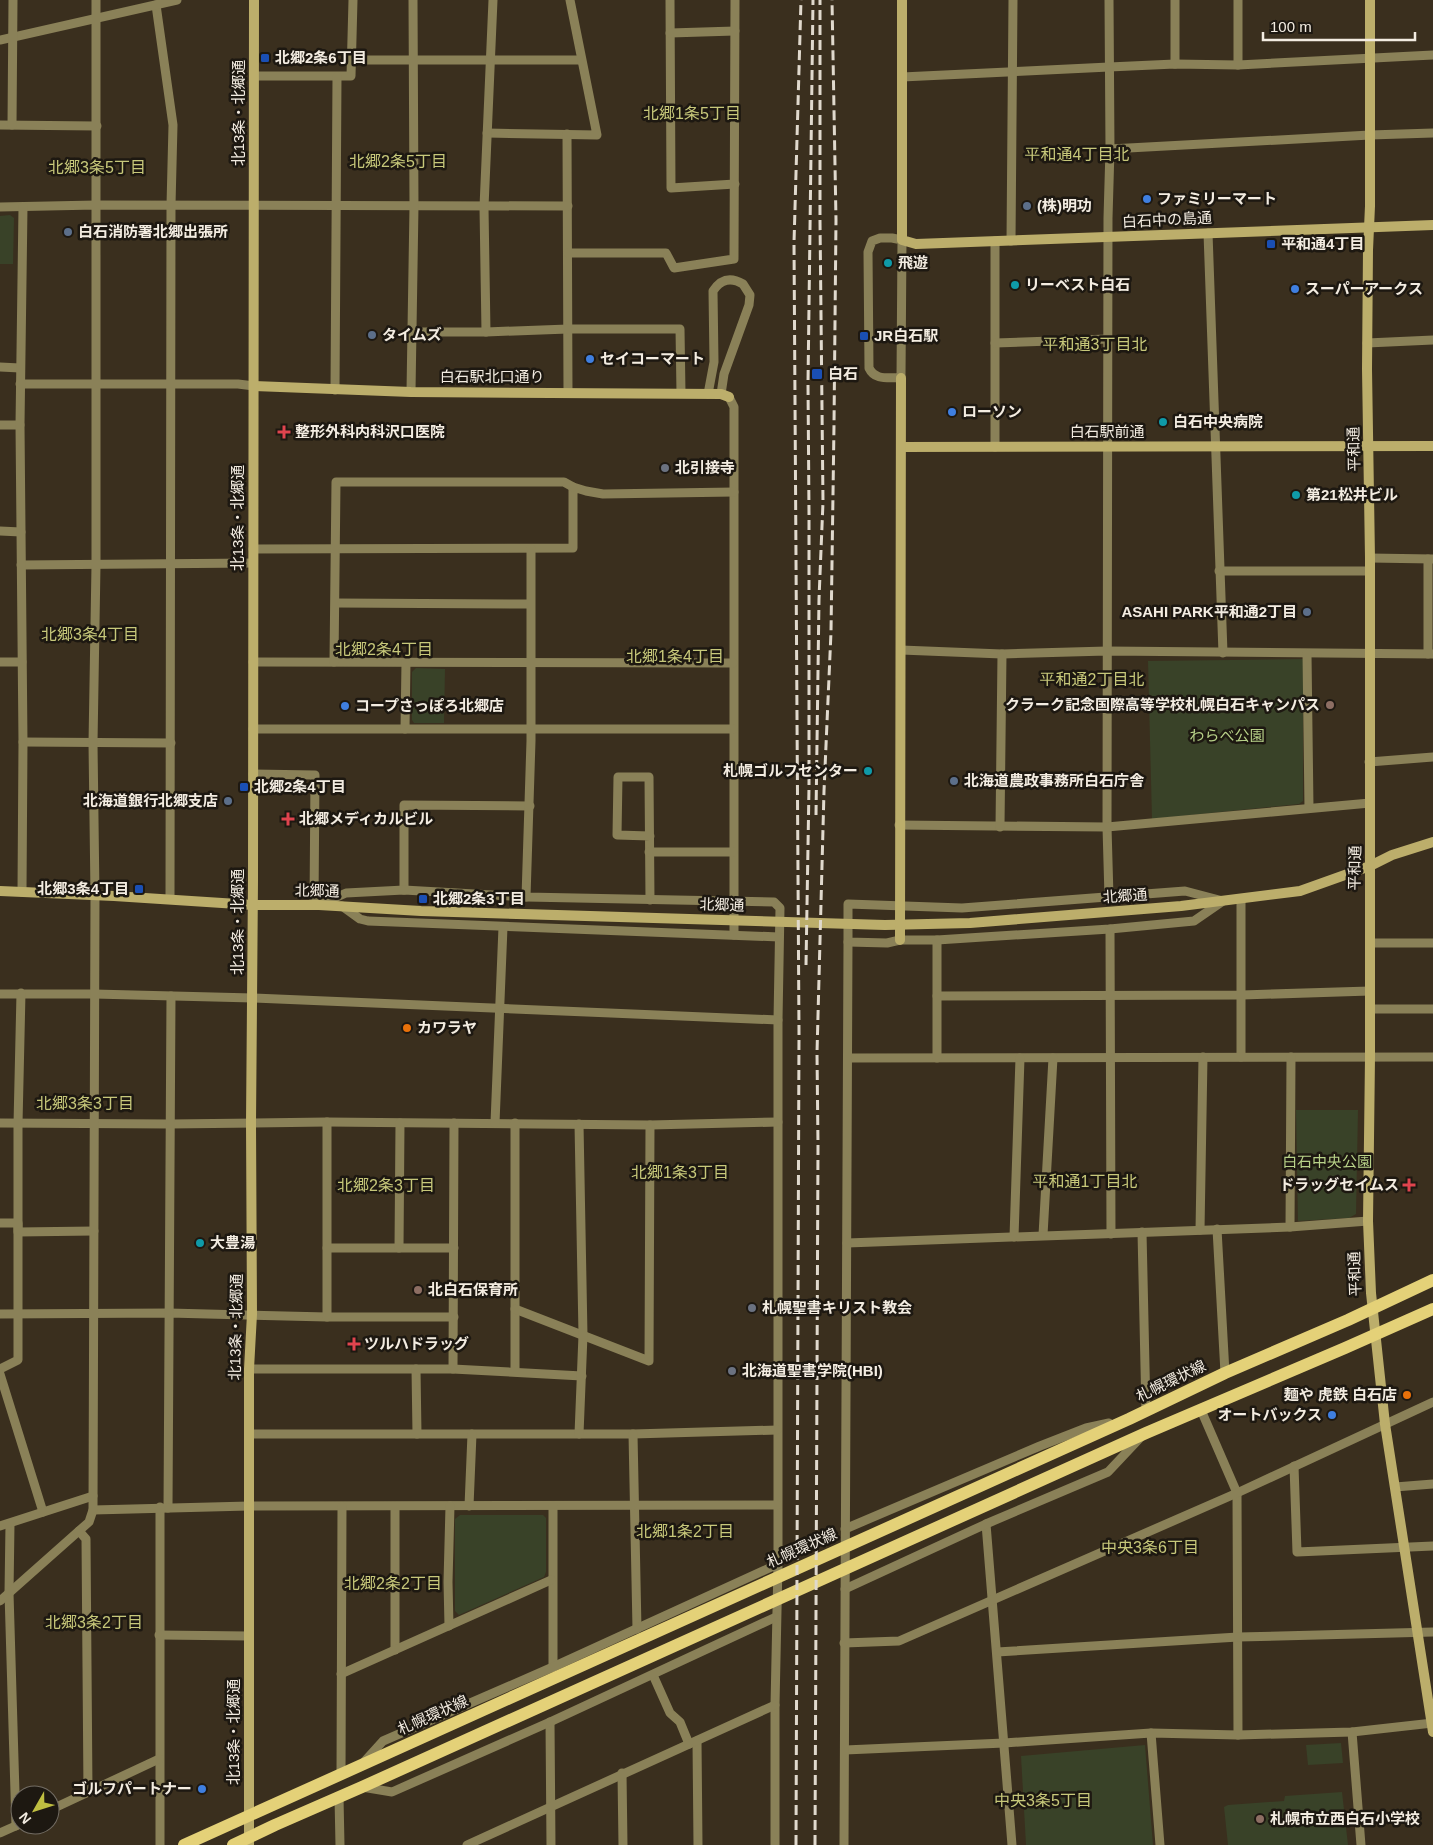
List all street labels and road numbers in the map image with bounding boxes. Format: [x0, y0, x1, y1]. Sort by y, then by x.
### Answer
street label: 北13条・北郷通 [230, 60, 247, 166]
street label: 白石中の島通 [1122, 209, 1212, 230]
street label: 白石駅北口通り [439, 368, 545, 385]
street label: 白石駅前通 [1069, 423, 1145, 440]
street label: 平和通 [1345, 426, 1362, 472]
street label: 北13条・北郷通 [229, 465, 246, 571]
street label: 平和通 [1346, 845, 1363, 891]
street label: 北13条・北郷通 [229, 869, 246, 975]
street label: 北郷通 [294, 882, 340, 899]
street label: 北郷通 [1102, 885, 1148, 906]
street label: 北郷通 [699, 895, 745, 914]
street label: 平和通 [1345, 1251, 1364, 1297]
street label: 北13条・北郷通 [226, 1274, 245, 1380]
street label: 札幌環状線 [1133, 1356, 1208, 1405]
street label: 札幌環状線 [764, 1525, 840, 1571]
street label: 北13条・北郷通 [225, 1679, 242, 1785]
street label: 札幌環状線 [395, 1692, 471, 1738]

